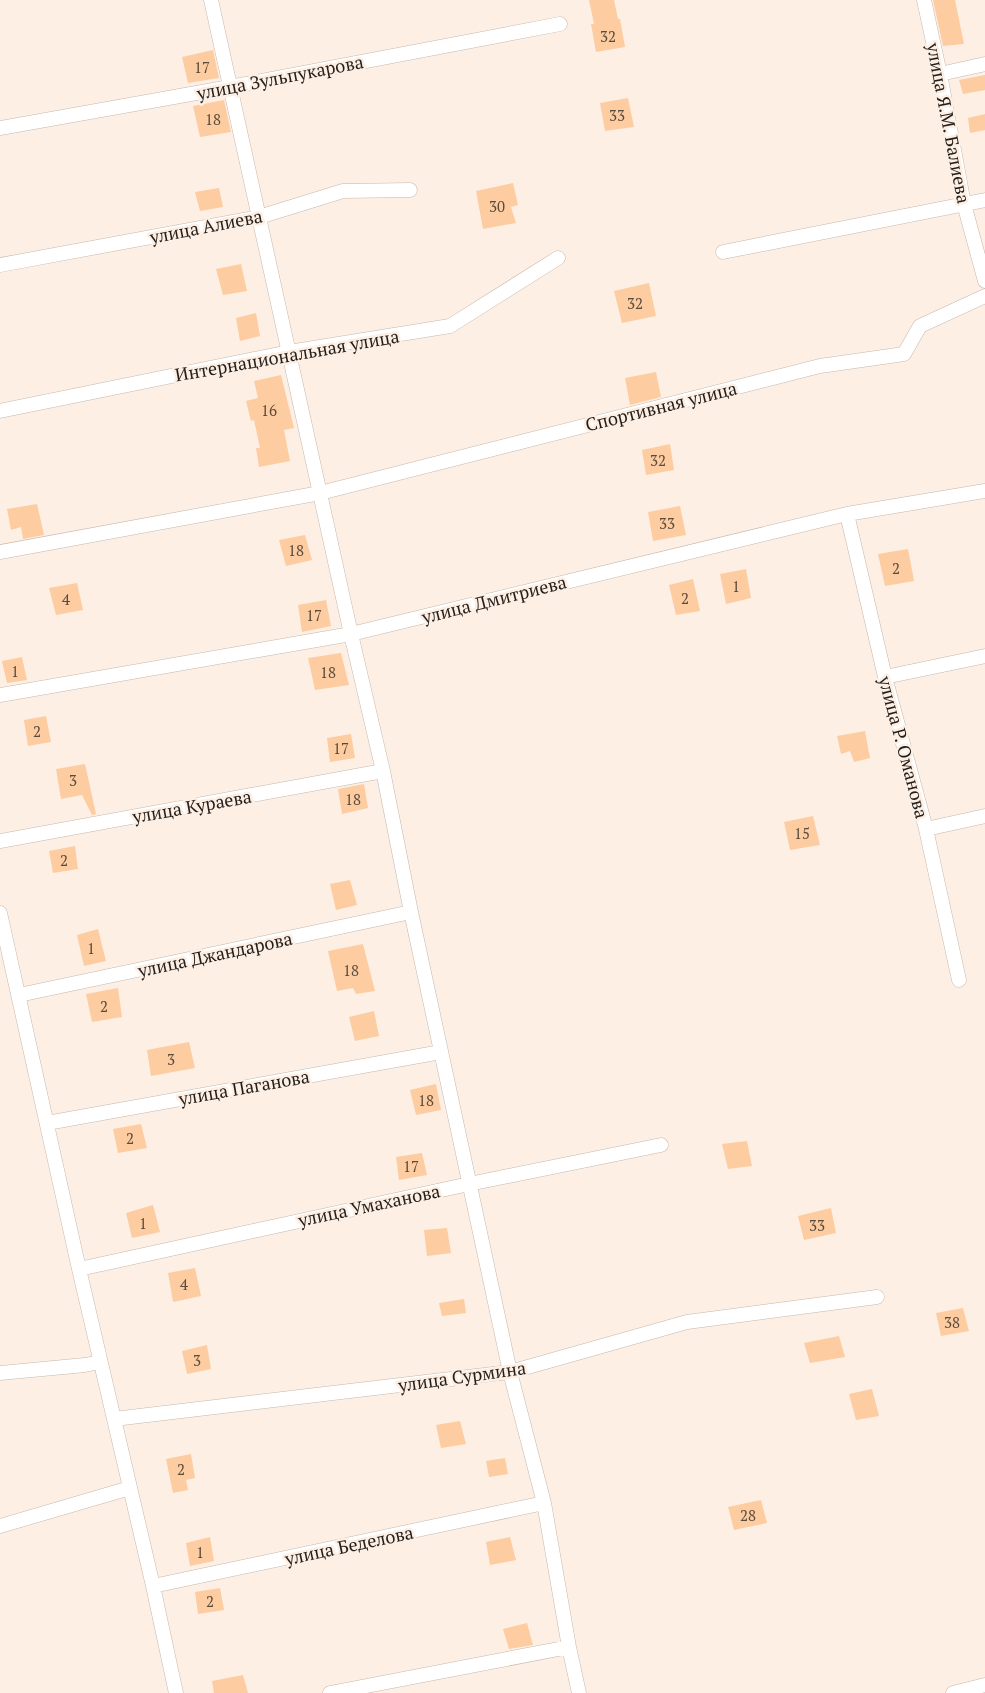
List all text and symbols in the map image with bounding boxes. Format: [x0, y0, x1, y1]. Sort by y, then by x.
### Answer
house number: 32 [600, 26, 616, 46]
street label: улица Я.М. Балиева [921, 40, 976, 205]
street label: улица Зульпукарова [194, 49, 365, 105]
house number: 17 [194, 57, 210, 77]
house number: 33 [609, 105, 625, 125]
house number: 18 [205, 109, 221, 129]
house number: 30 [489, 196, 505, 216]
street label: улица Алиева [147, 203, 264, 249]
house number: 32 [627, 293, 643, 313]
street label: Интернациональная улица [173, 323, 401, 387]
street label: Спортивная улица [583, 376, 739, 436]
house number: 16 [261, 400, 277, 420]
house number: 32 [650, 450, 666, 470]
house number: 33 [659, 513, 675, 533]
house number: 18 [288, 540, 304, 560]
house number: 2 [892, 558, 900, 578]
street label: улица Дмитриева [418, 569, 569, 629]
house number: 1 [732, 576, 740, 596]
house number: 2 [681, 588, 689, 608]
house number: 4 [62, 589, 70, 609]
house number: 17 [306, 605, 322, 625]
house number: 1 [11, 661, 19, 681]
house number: 18 [320, 662, 336, 682]
street label: улица Р. Оманова [873, 672, 935, 821]
house number: 2 [33, 721, 41, 741]
house number: 17 [333, 738, 349, 758]
house number: 3 [69, 770, 77, 790]
street label: улица Кураева [130, 784, 253, 828]
house number: 18 [345, 789, 361, 809]
house number: 15 [794, 823, 810, 843]
house number: 2 [60, 850, 68, 870]
street label: улица Джандарова [134, 926, 295, 982]
house number: 1 [87, 938, 95, 958]
house number: 18 [343, 960, 359, 980]
house number: 2 [100, 996, 108, 1016]
house number: 3 [167, 1049, 175, 1069]
street label: улица Паганова [176, 1064, 311, 1110]
house number: 18 [418, 1090, 434, 1110]
house number: 2 [126, 1128, 134, 1148]
house number: 17 [403, 1156, 419, 1176]
street label: улица Умаханова [295, 1178, 442, 1232]
house number: 1 [139, 1213, 147, 1233]
house number: 33 [809, 1215, 825, 1235]
house number: 4 [180, 1274, 188, 1294]
house number: 38 [944, 1312, 960, 1332]
house number: 3 [193, 1350, 201, 1370]
street label: улица Сурмина [396, 1355, 527, 1397]
house number: 2 [177, 1459, 185, 1479]
house number: 28 [740, 1505, 756, 1525]
street label: улица Беделова [282, 1520, 416, 1571]
house number: 1 [196, 1542, 204, 1562]
house number: 2 [206, 1591, 214, 1611]

